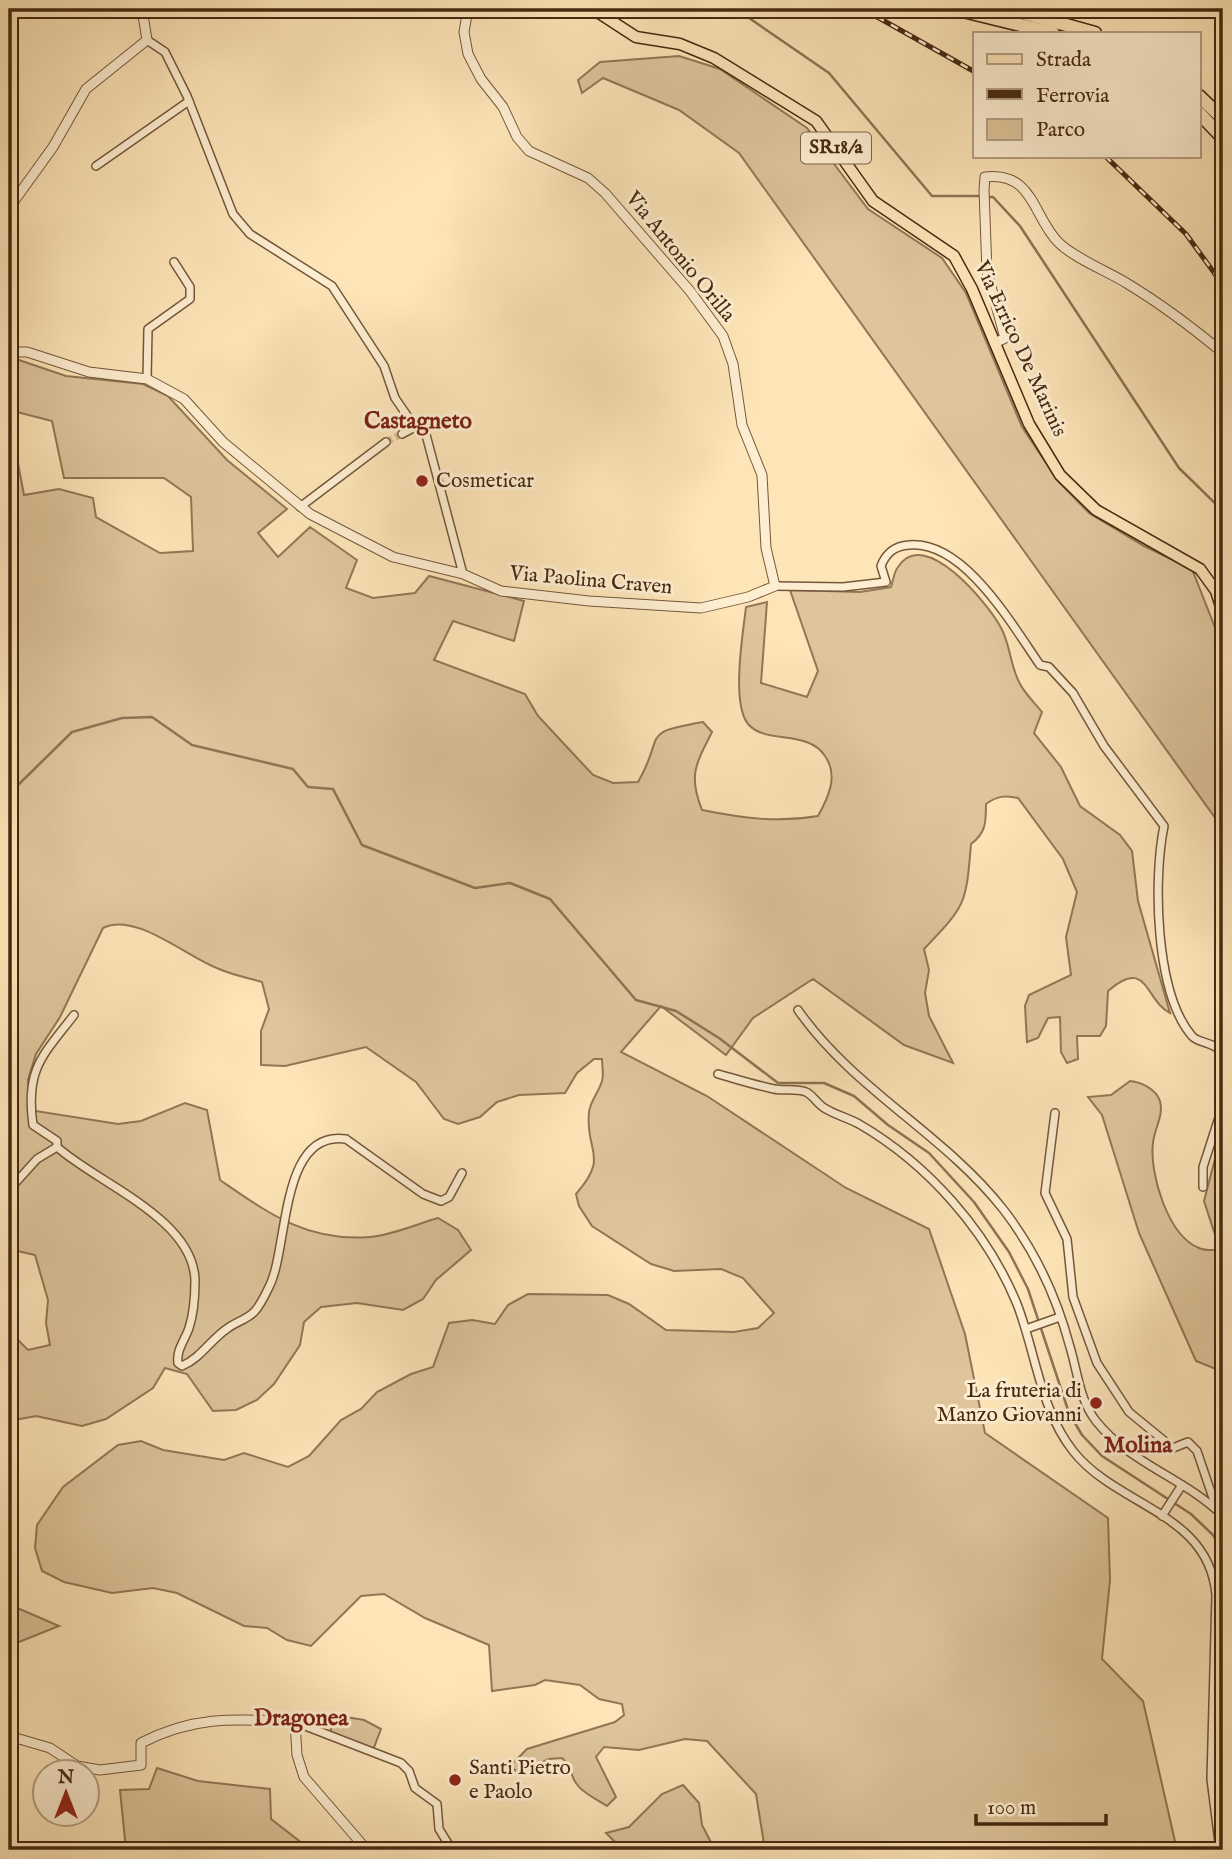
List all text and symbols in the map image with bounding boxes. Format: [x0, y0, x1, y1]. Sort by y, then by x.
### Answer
legend [973, 32, 1200, 158]
text: Strada [1036, 47, 1092, 74]
text: Ferrovia [1036, 83, 1110, 110]
text: Parco [1036, 117, 1085, 144]
road number: SR18/a [801, 132, 871, 164]
street label: Via Antonio Orilla [618, 185, 742, 329]
street label: Via Errico De Marinis [967, 256, 1073, 441]
district label: Castagneto [364, 407, 473, 436]
place label: Cosmeticar [436, 468, 534, 495]
marker: Cosmeticar [414, 473, 430, 489]
street label: Via Paolina Craven [508, 560, 673, 602]
place label: La fruteria di Manzo Giovanni [937, 1378, 1082, 1429]
marker: La fruteria di Manzo Giovanni [1088, 1395, 1104, 1411]
district label: Molina [1104, 1431, 1173, 1460]
district label: Dragonea [254, 1704, 349, 1733]
place label: Santi Pietro e Paolo [469, 1755, 571, 1806]
north arrow [32, 1758, 102, 1828]
text: N [57, 1766, 75, 1790]
marker: Santi Pietro e Paolo [447, 1772, 463, 1788]
scale bar [976, 1782, 1106, 1826]
text: 100 m [987, 1795, 1036, 1822]

